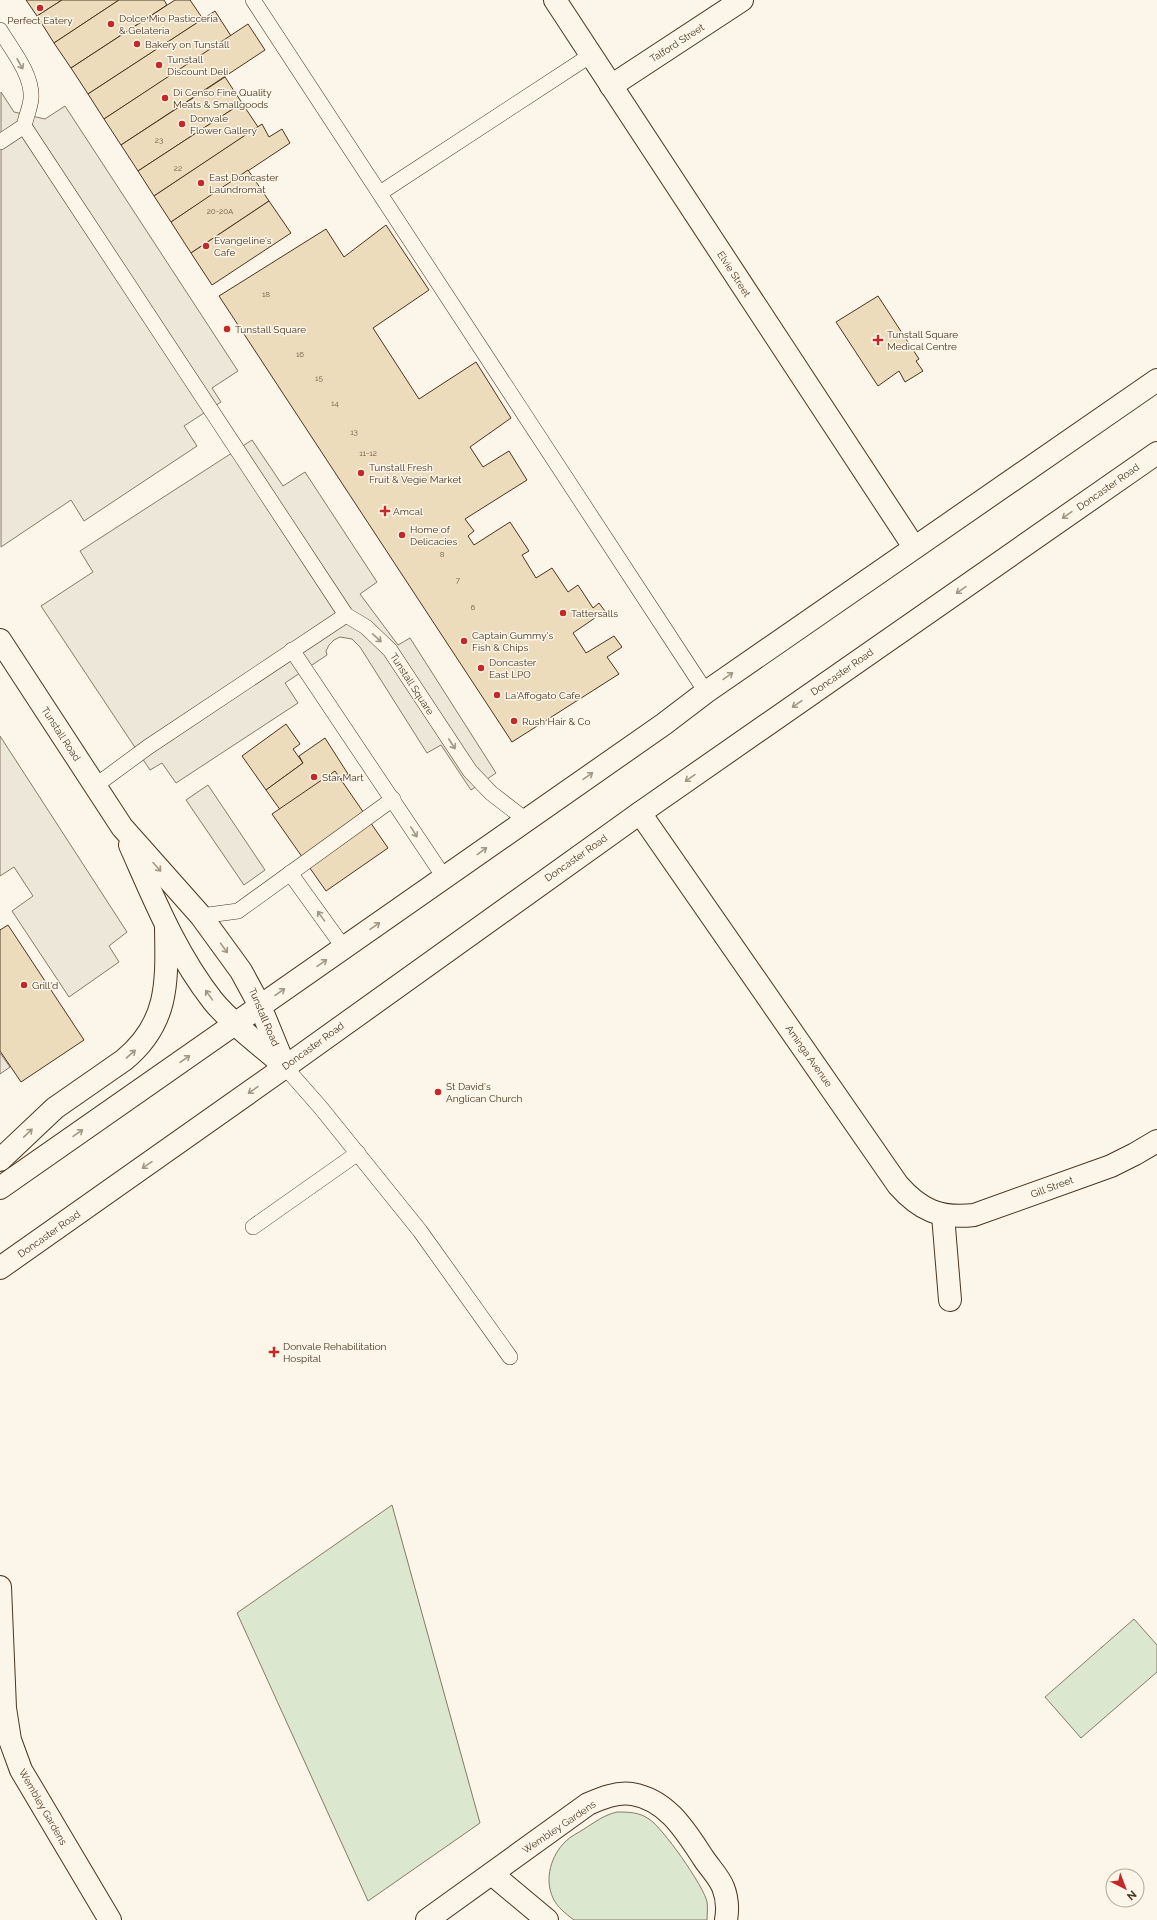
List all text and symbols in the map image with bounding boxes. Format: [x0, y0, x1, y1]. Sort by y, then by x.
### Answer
marker: Perfect Eatery [35, 3, 45, 13]
place label: Dolce Mio Pasticceria & Gelateria [119, 13, 218, 36]
place label: Perfect Eatery [7, 15, 73, 26]
marker: Dolce Mio Pasticceria & Gelateria [106, 19, 116, 29]
street label: Talford Street [648, 21, 707, 65]
marker: Bakery on Tunstall [132, 39, 142, 49]
place label: Bakery on Tunstall [145, 39, 230, 50]
place label: Tunstall Discount Deli [167, 54, 228, 77]
one-way arrow [17, 58, 24, 70]
marker: Tunstall Discount Deli [154, 60, 164, 70]
place label: Di Censo Fine Quality Meats & Smallgoods [173, 87, 272, 110]
marker: Di Censo Fine Quality Meats & Smallgoods [160, 93, 170, 103]
place label: Donvale Flower Gallery [190, 113, 257, 136]
marker: Donvale Flower Gallery [177, 119, 187, 129]
house number: 23 [155, 135, 163, 145]
house number: 22 [174, 163, 182, 173]
place label: East Doncaster Laundromat [209, 172, 279, 195]
marker: East Doncaster Laundromat [196, 178, 206, 188]
house number: 20-20A [207, 206, 234, 216]
place label: Evangeline's Cafe [214, 235, 272, 258]
marker: Evangeline's Cafe [201, 241, 211, 251]
street label: Elvie Street [715, 249, 753, 299]
house number: 18 [262, 289, 270, 299]
marker: Tunstall Square [222, 324, 232, 334]
place label: Tunstall Square [235, 324, 306, 335]
place label: Tunstall Square Medical Centre [887, 329, 958, 352]
marker: Tunstall Square Medical Centre [872, 334, 884, 346]
house number: 16 [296, 349, 304, 359]
house number: 15 [315, 373, 324, 383]
house number: 14 [331, 398, 340, 408]
house number: 13 [350, 427, 358, 437]
house number: 11-12 [359, 448, 377, 458]
street label: Doncaster Road [1075, 461, 1141, 513]
place label: Tunstall Fresh Fruit & Vegie Market [369, 462, 462, 485]
marker: Tunstall Fresh Fruit & Vegie Market [356, 468, 366, 478]
marker: Amcal [380, 506, 390, 516]
place label: Amcal [393, 506, 423, 517]
one-way arrow [1062, 511, 1073, 519]
place label: Home of Delicacies [410, 524, 457, 547]
marker: Home of Delicacies [397, 530, 407, 540]
house number: 8 [440, 549, 445, 559]
house number: 7 [456, 575, 461, 585]
one-way arrow [955, 586, 966, 594]
house number: 6 [471, 602, 476, 612]
marker: Tattersalls [558, 608, 568, 618]
place label: Tattersalls [571, 608, 618, 619]
place label: Captain Gummy's Fish & Chips [472, 630, 553, 653]
one-way arrow [372, 633, 382, 642]
marker: Captain Gummy's Fish & Chips [459, 636, 469, 646]
street label: Doncaster Road [809, 646, 875, 698]
street label: Tunstall Square [388, 651, 436, 717]
place label: Doncaster East LPO [489, 657, 537, 680]
marker: Doncaster East LPO [476, 663, 486, 673]
one-way arrow [723, 672, 734, 680]
marker: La'Affogato Cafe [492, 690, 502, 700]
place label: La'Affogato Cafe [505, 690, 580, 701]
one-way arrow [791, 700, 802, 708]
street label: Tunstall Road [39, 705, 83, 763]
marker: Rush Hair & Co [509, 716, 519, 726]
place label: Rush Hair & Co [522, 716, 590, 727]
one-way arrow [448, 738, 456, 749]
marker: Star Mart [309, 772, 319, 782]
place label: Star Mart [322, 772, 364, 783]
one-way arrow [583, 772, 594, 780]
one-way arrow [685, 774, 696, 782]
one-way arrow [410, 826, 418, 838]
street label: Doncaster Road [543, 832, 609, 884]
one-way arrow [476, 847, 487, 855]
one-way arrow [153, 862, 162, 872]
one-way arrow [317, 910, 325, 921]
one-way arrow [370, 922, 381, 930]
one-way arrow [220, 942, 228, 953]
one-way arrow [316, 959, 327, 967]
marker: Grill'd [19, 980, 29, 990]
place label: Grill'd [32, 980, 58, 991]
street label: Tunstall Road [247, 986, 281, 1048]
one-way arrow [275, 988, 286, 996]
one-way arrow [205, 990, 213, 1001]
street label: Doncaster Road [280, 1020, 346, 1072]
street label: Aminga Avenue [784, 1023, 834, 1089]
one-way arrow [125, 1049, 136, 1058]
one-way arrow [179, 1055, 190, 1063]
place label: St David's Anglican Church [446, 1081, 522, 1104]
one-way arrow [248, 1086, 259, 1094]
marker: St David's Anglican Church [433, 1087, 443, 1097]
one-way arrow [23, 1128, 33, 1138]
one-way arrow [72, 1129, 83, 1137]
one-way arrow [141, 1161, 152, 1169]
street label: Gill Street [1029, 1174, 1076, 1200]
street label: Doncaster Road [16, 1208, 82, 1260]
place label: Donvale Rehabilitation Hospital [283, 1341, 387, 1364]
marker: Donvale Rehabilitation Hospital [268, 1346, 280, 1358]
street label: Wembley Gardens [17, 1767, 69, 1847]
street label: Wembley Gardens [520, 1798, 598, 1856]
north arrow [1105, 1868, 1145, 1908]
text: N [1124, 1887, 1139, 1903]

